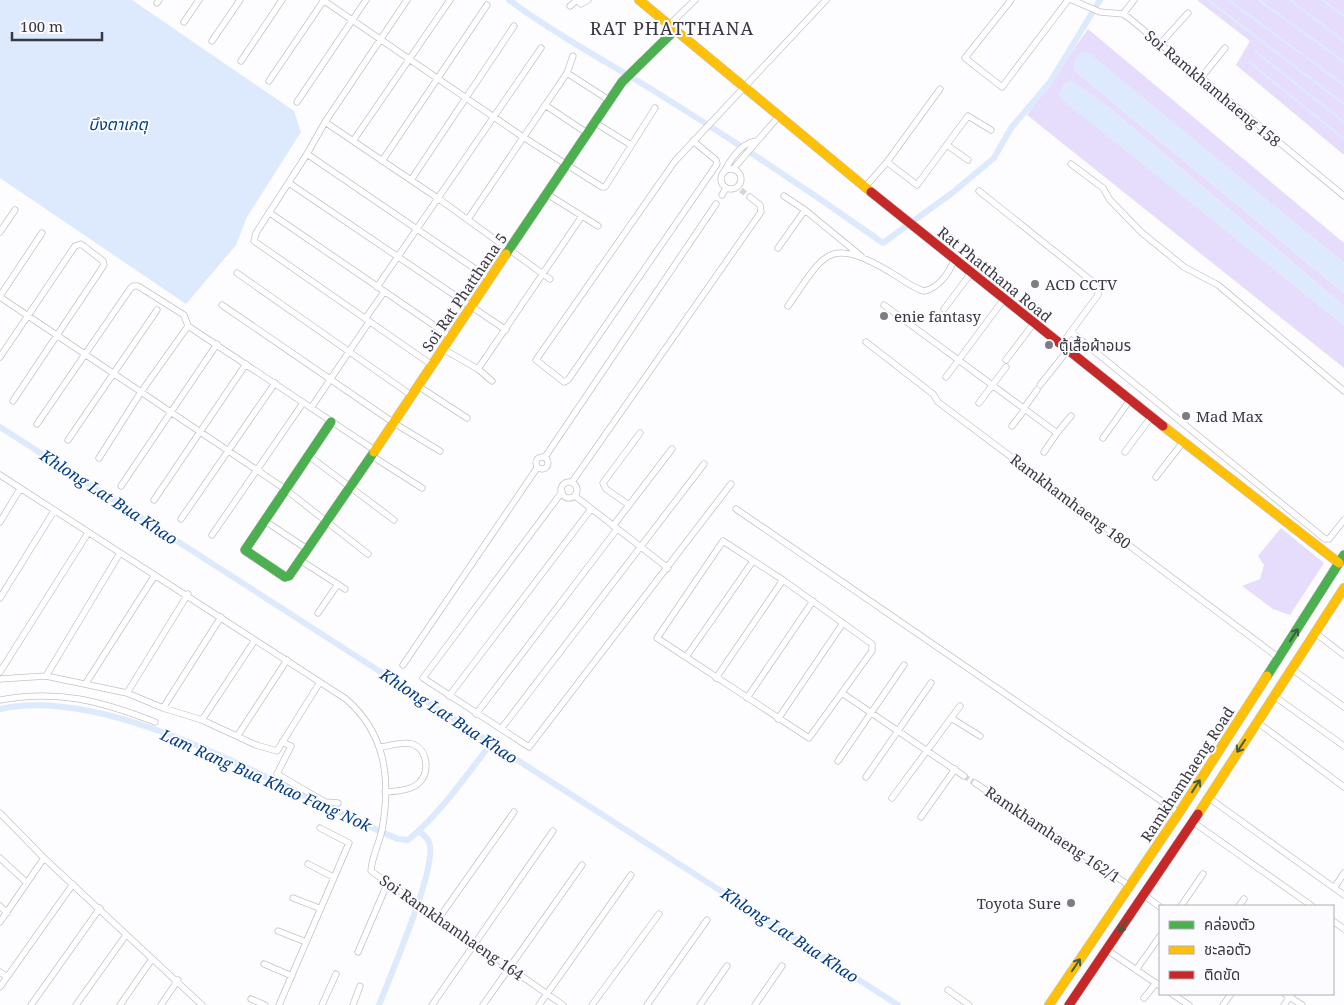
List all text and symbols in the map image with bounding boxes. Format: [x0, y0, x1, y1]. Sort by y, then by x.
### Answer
scale bar [12, 10, 102, 42]
text: 100 m [20, 16, 63, 36]
district label: RAT PHATTHANA [590, 16, 754, 40]
street label: Soi Ramkhamhaeng 158 [1141, 25, 1285, 151]
water label: บึงตาเกตุ [88, 113, 149, 135]
street label: Rat Phatthana Road [934, 222, 1056, 326]
street label: Soi Rat Phatthana 5 [417, 229, 511, 355]
place label: ACD CCTV [1045, 274, 1118, 294]
marker: ACD CCTV [1029, 278, 1041, 290]
place label: enie fantasy [894, 306, 982, 326]
marker: enie fantasy [878, 310, 890, 322]
place label: ตู้เสื้อผ้าอมร [1059, 335, 1131, 355]
marker: ตู้เสื้อผ้าอมร [1043, 339, 1055, 351]
place label: Mad Max [1196, 406, 1263, 426]
marker: Mad Max [1180, 410, 1192, 422]
water label: Khlong Lat Bua Khao [35, 444, 182, 550]
street label: Ramkhamhaeng 180 [1007, 449, 1135, 553]
one-way arrow [1288, 628, 1299, 642]
water label: Khlong Lat Bua Khao [375, 663, 522, 769]
street label: Ramkhamhaeng Road [1136, 703, 1238, 845]
water label: Lam Rang Bua Khao Fang Nok [156, 723, 376, 837]
one-way arrow [1236, 739, 1246, 753]
one-way arrow [1191, 780, 1201, 794]
street label: Ramkhamhaeng 162/1 [982, 781, 1124, 887]
street label: Soi Ramkhamhaeng 164 [376, 870, 529, 985]
water label: Khlong Lat Bua Khao [716, 882, 863, 988]
place label: Toyota Sure [977, 893, 1061, 913]
marker: Toyota Sure [1065, 897, 1077, 909]
legend [1159, 905, 1334, 995]
text: คล่องตัว [1204, 914, 1255, 934]
one-way arrow [1118, 919, 1128, 933]
text: ชะลอตัว [1204, 939, 1251, 959]
one-way arrow [1071, 958, 1081, 972]
text: ติดขัด [1204, 964, 1240, 984]

